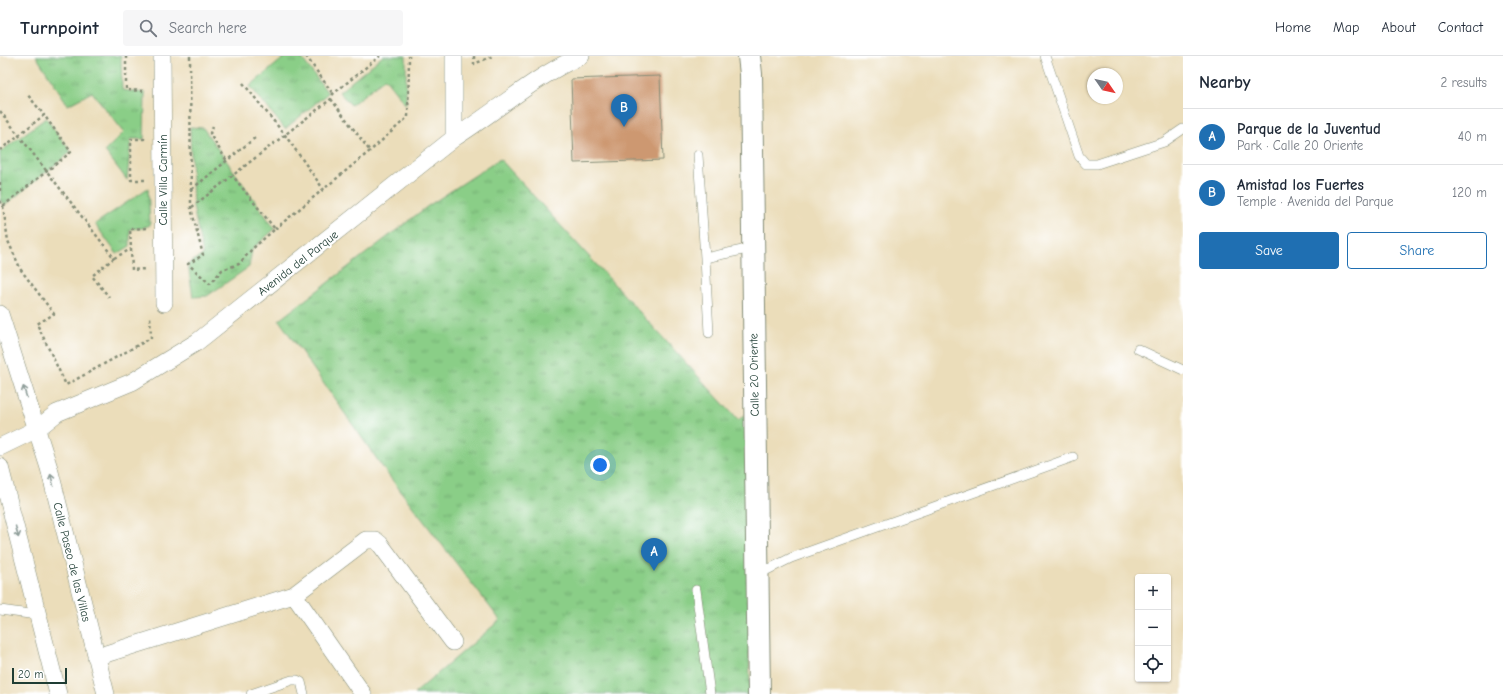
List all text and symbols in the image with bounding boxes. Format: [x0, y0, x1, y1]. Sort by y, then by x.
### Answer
search box [123, 10, 403, 46]
text: Turnpoint [20, 17, 99, 39]
icon: search [137, 17, 159, 39]
text: Search here [169, 19, 247, 37]
text: Home [1275, 19, 1311, 36]
text: Map [1333, 19, 1359, 36]
text: About [1381, 19, 1416, 36]
text: Contact [1438, 19, 1483, 36]
north arrow [1087, 68, 1123, 104]
text: Nearby [1199, 73, 1250, 92]
text: 2 results [1440, 75, 1487, 90]
pin: B [611, 94, 637, 127]
text: Parque de la Juventud [1237, 120, 1381, 138]
text: A [1208, 129, 1216, 144]
text: 40 m [1458, 129, 1487, 144]
street label: Calle Villa Carmín [156, 134, 170, 226]
text: Park · Calle 20 Oriente [1237, 138, 1363, 153]
text: Amistad los Fuertes [1237, 176, 1364, 194]
text: B [1208, 185, 1216, 200]
text: 120 m [1452, 185, 1487, 200]
text: Temple · Avenida del Parque [1237, 194, 1393, 209]
street label: Avenida del Parque [255, 227, 341, 299]
button: Save [1199, 232, 1339, 269]
button: Share [1347, 232, 1487, 269]
street label: Calle 20 Oriente [746, 333, 762, 417]
one-way arrow [21, 386, 28, 399]
your location [590, 455, 610, 475]
one-way arrow [47, 474, 55, 487]
street label: Calle Paseo de las Villas [50, 501, 94, 623]
one-way arrow [13, 526, 21, 539]
pin: A [641, 538, 667, 571]
map controls [1135, 574, 1171, 682]
button: + [1135, 574, 1171, 610]
button: − [1135, 610, 1171, 646]
button: locate [1135, 646, 1171, 682]
scale bar [12, 666, 67, 685]
text: 20 m [18, 668, 43, 681]

